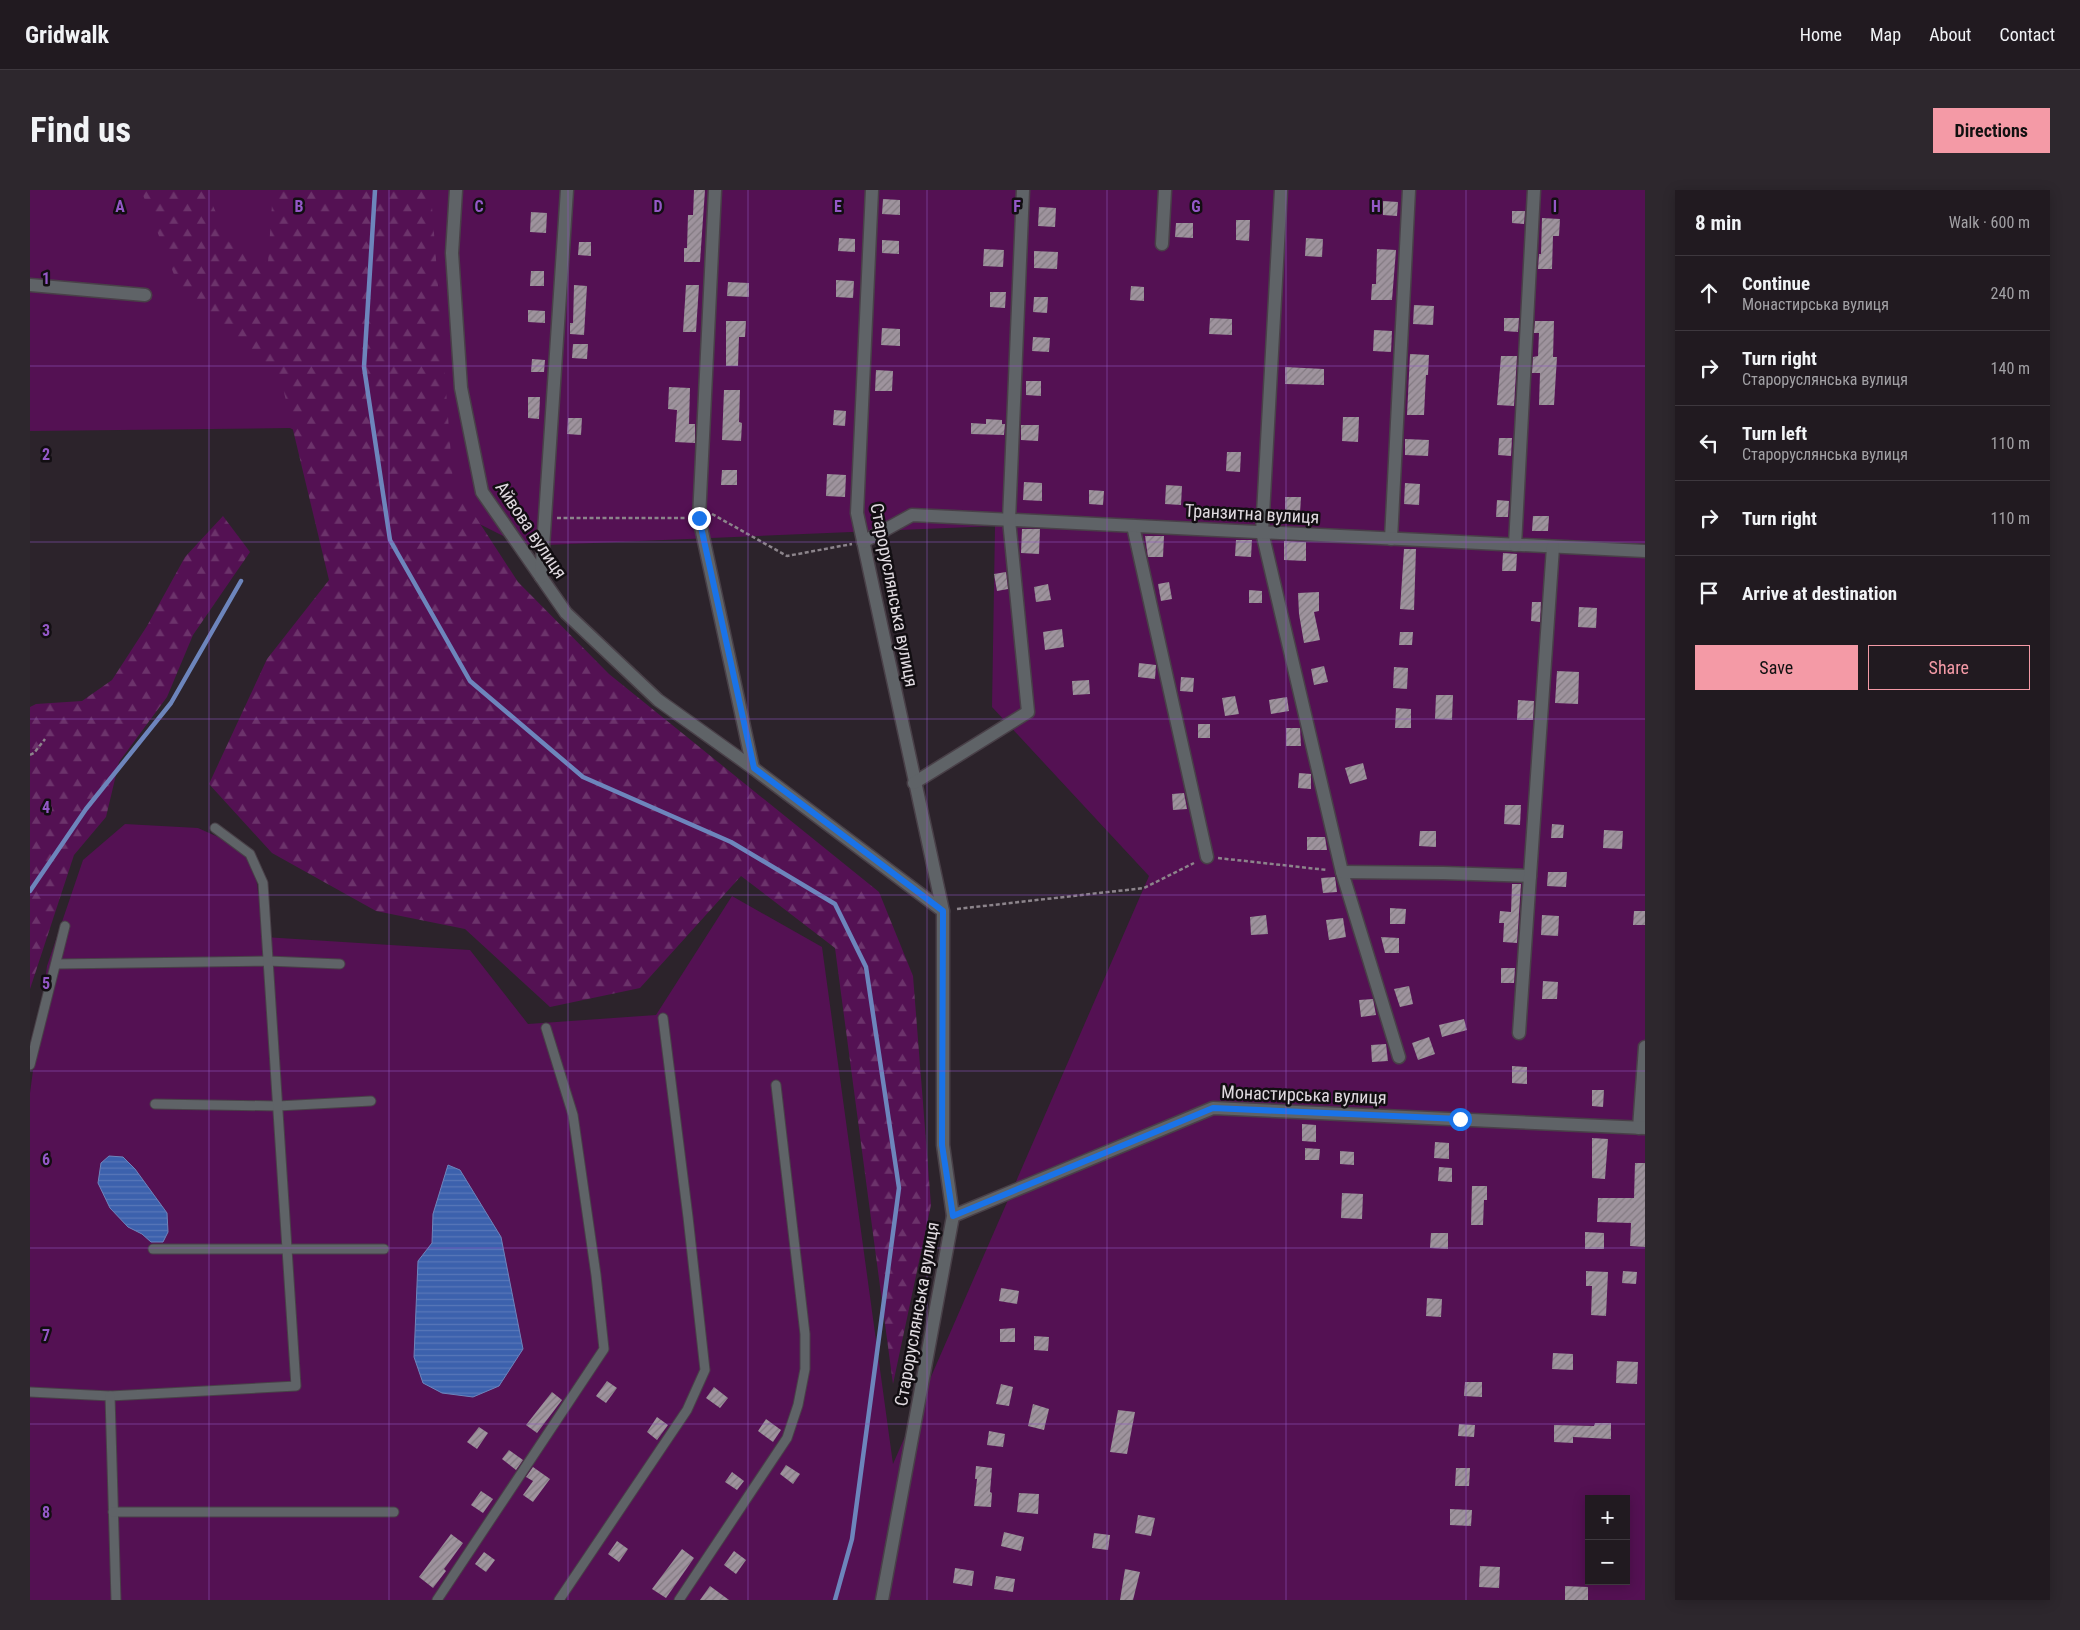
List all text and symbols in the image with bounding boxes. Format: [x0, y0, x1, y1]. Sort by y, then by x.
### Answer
text: Gridwalk [25, 21, 109, 49]
text: Home [1800, 24, 1842, 45]
text: Map [1870, 24, 1901, 45]
text: About [1929, 24, 1971, 45]
text: Contact [1999, 24, 2055, 45]
button: Directions [1933, 108, 2050, 153]
text: Find us [30, 110, 131, 151]
text: A [115, 197, 125, 216]
text: B [295, 197, 304, 216]
text: C [474, 197, 484, 216]
text: D [653, 197, 663, 216]
text: E [834, 197, 842, 216]
text: F [1013, 197, 1021, 216]
text: G [1191, 197, 1201, 216]
text: H [1371, 197, 1381, 216]
text: I [1553, 197, 1557, 216]
text: 8 min [1695, 211, 1742, 235]
text: Walk · 600 m [1949, 213, 2030, 232]
text: 1 [42, 269, 50, 288]
text: Continue [1742, 272, 1810, 295]
icon: ahead [1695, 279, 1723, 307]
text: 240 m [1991, 284, 2030, 303]
text: Монастирська вулиця [1742, 295, 1889, 314]
text: Turn right [1742, 347, 1817, 370]
icon: right [1695, 354, 1723, 382]
text: 140 m [1991, 359, 2030, 378]
text: Староруслянська вулиця [1742, 370, 1908, 389]
text: Turn left [1742, 422, 1807, 445]
icon: left [1695, 429, 1723, 457]
text: 110 m [1991, 434, 2030, 453]
text: 2 [42, 445, 50, 464]
text: Староруслянська вулиця [1742, 445, 1908, 464]
street label: Айвова вулиця [491, 477, 571, 582]
street label: Транзитна вулиця [1184, 499, 1320, 528]
street label: Староруслянська вулиця [866, 501, 923, 689]
icon: right [1695, 504, 1723, 532]
route end [688, 507, 711, 530]
text: Turn right [1742, 507, 1817, 530]
text: 110 m [1991, 509, 2030, 528]
icon: arrive [1695, 579, 1723, 607]
text: Arrive at destination [1742, 582, 1897, 605]
text: 3 [42, 621, 50, 640]
button: Save [1695, 645, 1858, 690]
button: Share [1868, 645, 2030, 690]
text: 4 [42, 798, 50, 817]
text: 5 [42, 974, 50, 993]
street label: Монастирська вулиця [1221, 1081, 1387, 1108]
route start [1449, 1108, 1472, 1131]
text: 6 [42, 1150, 50, 1169]
street label: Староруслянська вулиця [890, 1220, 943, 1408]
text: 7 [42, 1326, 50, 1345]
map controls [1585, 1495, 1630, 1585]
button: + [1585, 1495, 1630, 1540]
text: 8 [42, 1503, 50, 1522]
button: − [1585, 1540, 1630, 1585]

